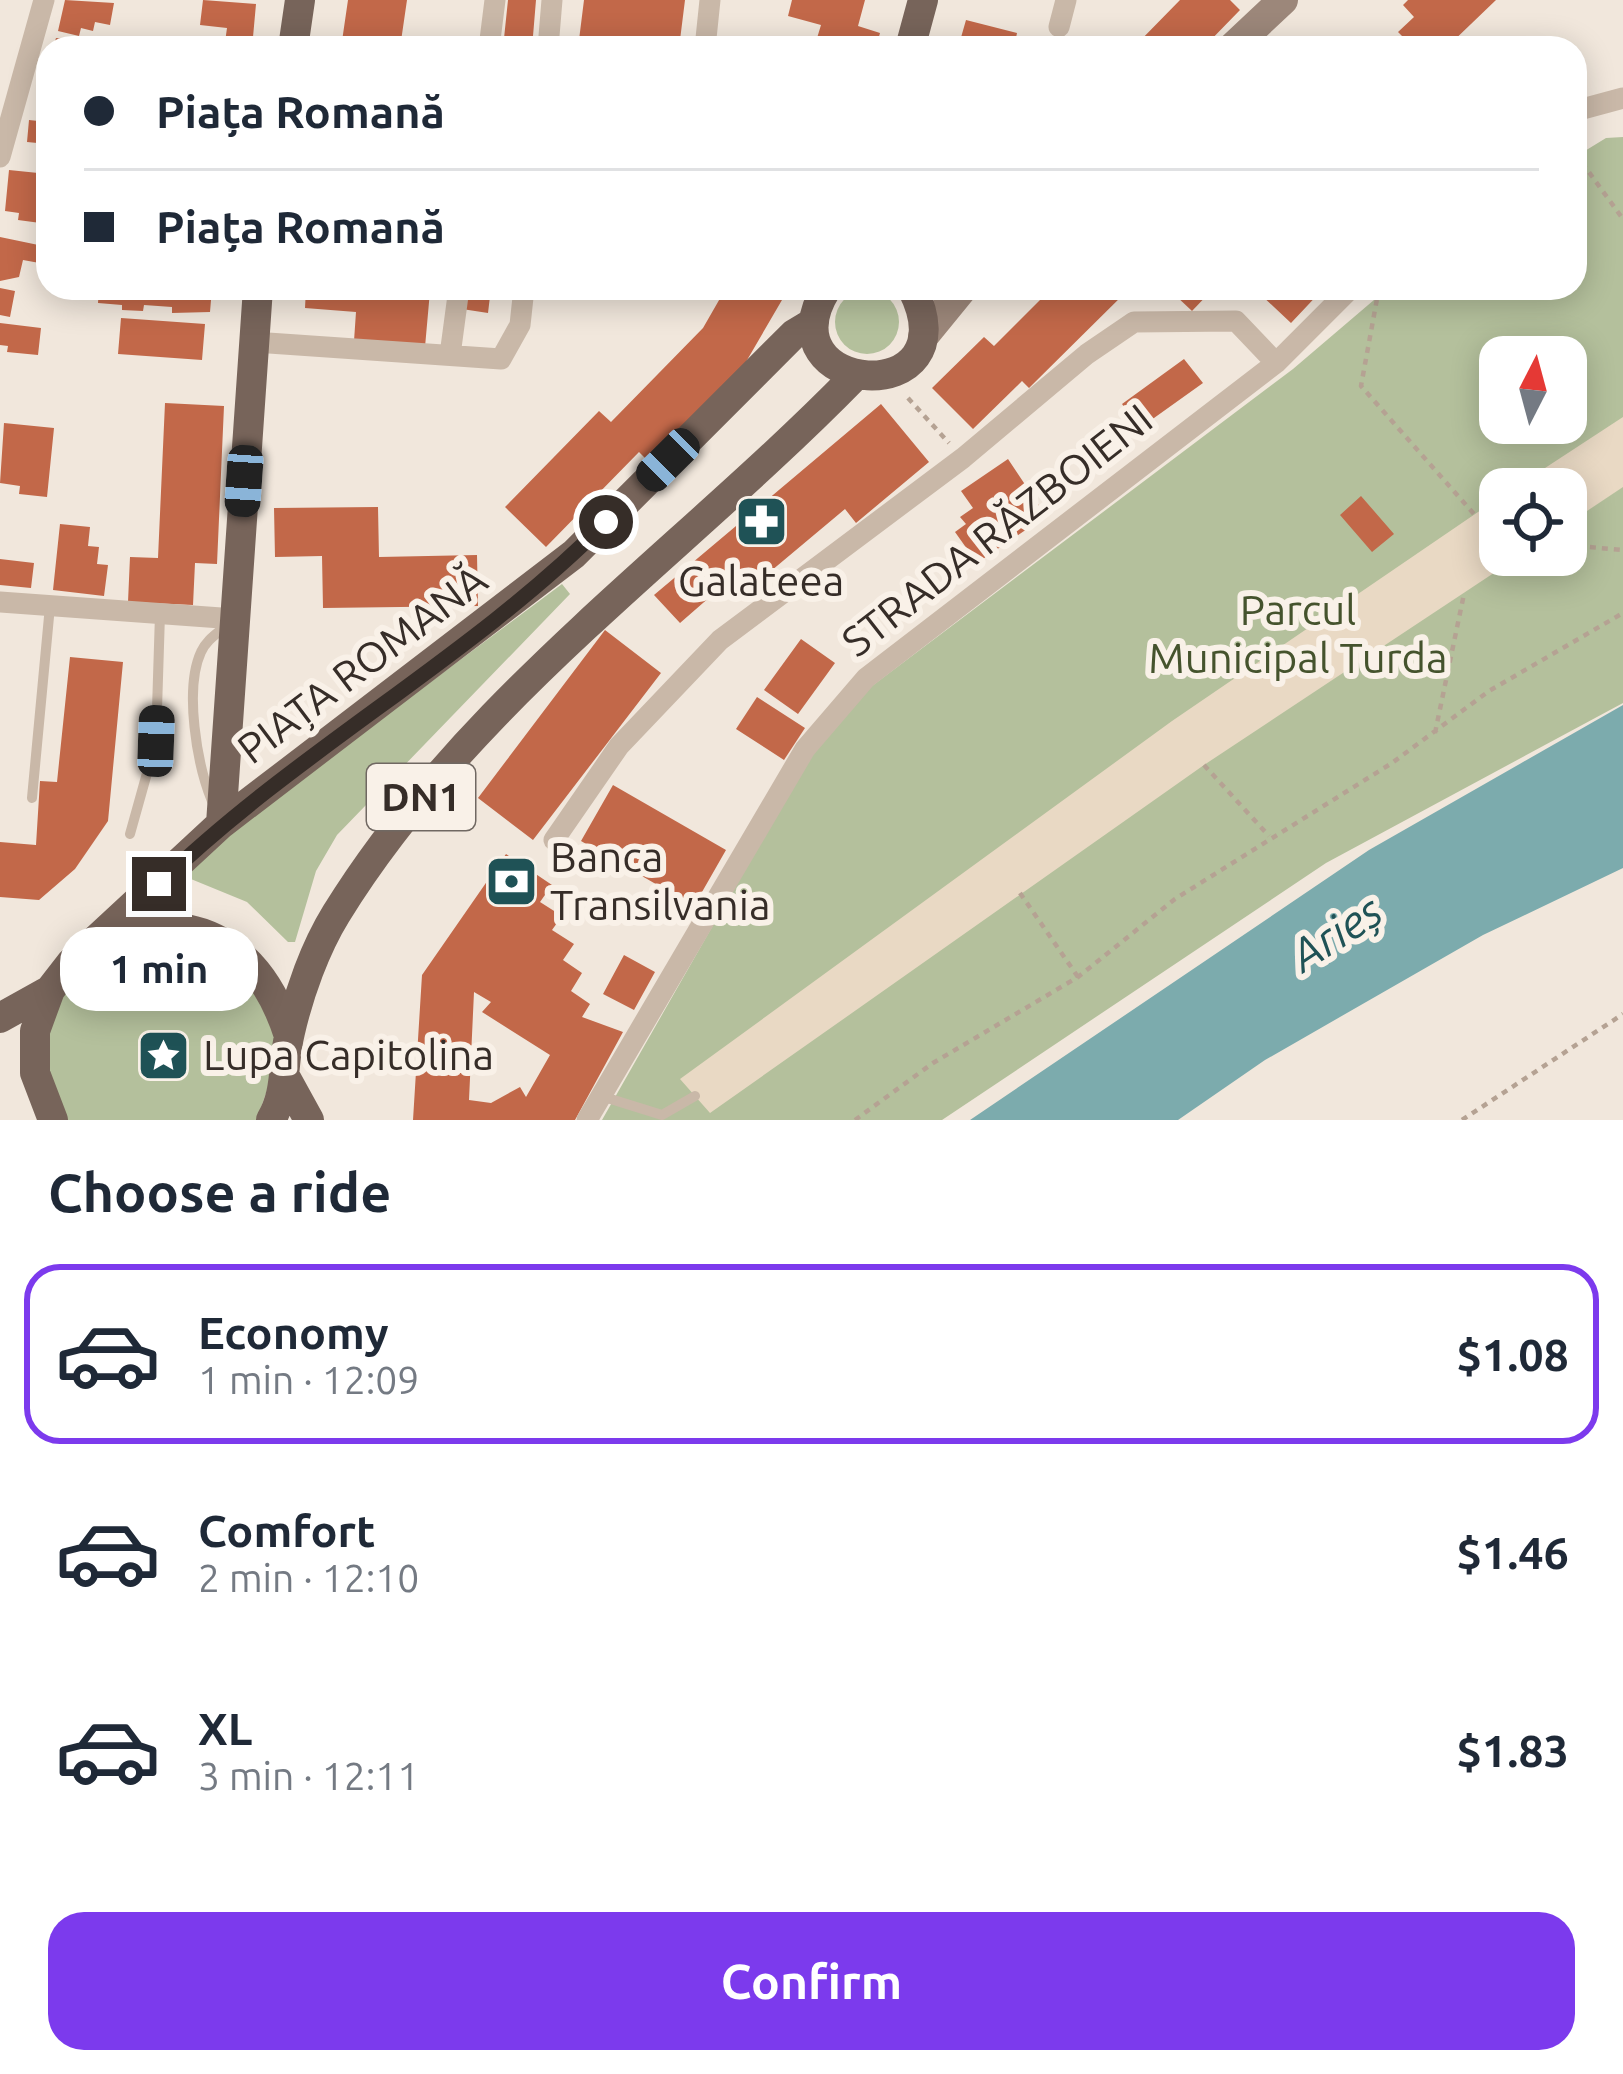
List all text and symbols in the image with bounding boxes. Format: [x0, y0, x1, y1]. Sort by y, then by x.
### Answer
text: Piața Romană [156, 86, 445, 137]
text: Piața Romană [156, 201, 445, 252]
north arrow [1479, 336, 1587, 444]
map controls [1479, 336, 1587, 576]
street label: STRADA RĂZBOIENI [833, 394, 1161, 665]
car [630, 422, 706, 498]
car [224, 444, 264, 518]
button: locate [1479, 468, 1587, 576]
pharmacy icon: Galateea [733, 494, 789, 550]
route start [579, 495, 633, 549]
street label: PIAȚA ROMANĂ [228, 555, 495, 772]
place label: Galateea [678, 557, 844, 604]
park label: Parcul Municipal Turda [1148, 586, 1448, 681]
car [137, 704, 175, 778]
road number: DN1 [367, 764, 475, 830]
place label: Banca Transilvania [550, 833, 771, 928]
bank icon: Banca Transilvania [483, 853, 539, 909]
route end [132, 857, 186, 911]
water label: Arieș [1279, 884, 1391, 982]
callout: 1 min [60, 926, 258, 1010]
text: 1 min [110, 947, 208, 990]
place icon: Lupa Capitolina [136, 1027, 192, 1083]
place label: Lupa Capitolina [203, 1031, 494, 1078]
text: Choose a ride [48, 1162, 391, 1222]
icon: car [54, 1300, 162, 1408]
text: Economy [198, 1307, 389, 1358]
text: $1.08 [1456, 1329, 1569, 1380]
text: 1 min · 12:09 [198, 1358, 419, 1401]
icon: car [54, 1498, 162, 1606]
text: Comfort [198, 1505, 375, 1556]
text: $1.46 [1456, 1527, 1569, 1578]
text: 2 min · 12:10 [198, 1556, 419, 1599]
icon: car [54, 1696, 162, 1804]
text: XL [198, 1703, 252, 1754]
text: $1.83 [1456, 1725, 1569, 1776]
text: 3 min · 12:11 [198, 1754, 419, 1797]
button: Confirm [48, 1912, 1575, 2050]

